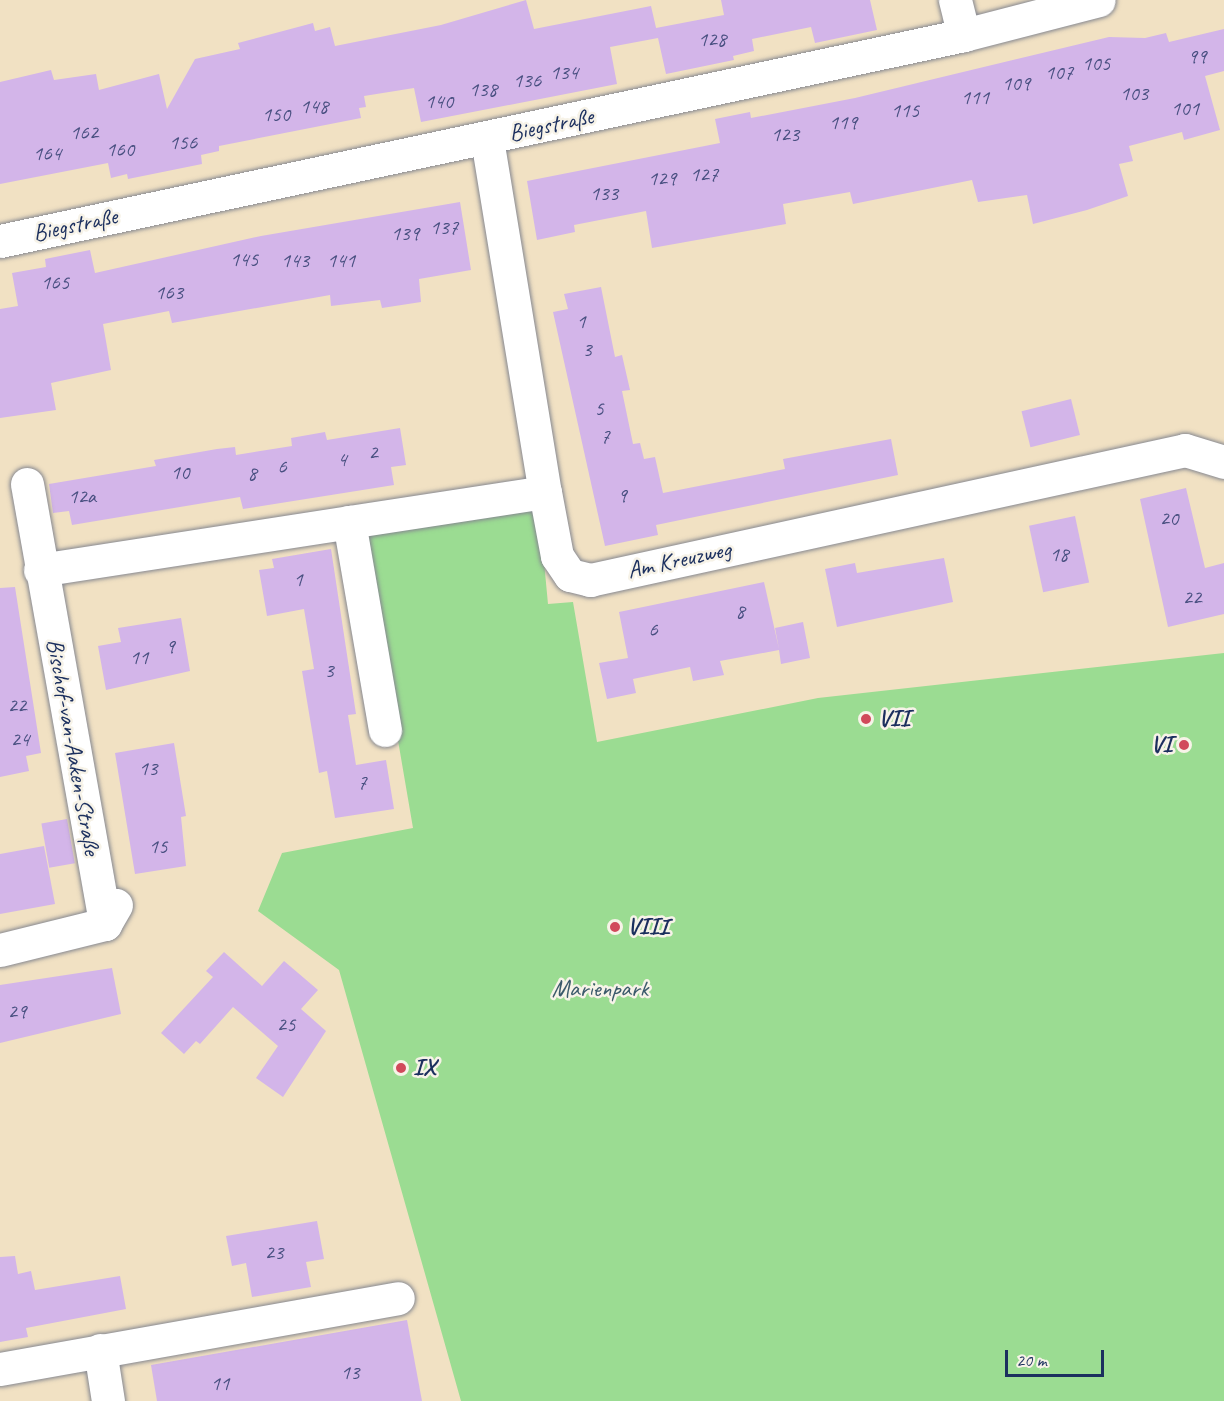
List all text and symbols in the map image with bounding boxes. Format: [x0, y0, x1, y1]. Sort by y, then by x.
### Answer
house number: 128 [698, 26, 726, 52]
house number: 99 [1188, 43, 1206, 69]
house number: 105 [1082, 50, 1110, 76]
house number: 134 [550, 59, 578, 85]
house number: 107 [1045, 59, 1073, 85]
house number: 136 [513, 67, 541, 93]
house number: 109 [1002, 70, 1030, 96]
house number: 138 [469, 76, 497, 102]
house number: 103 [1120, 80, 1148, 106]
house number: 111 [961, 84, 989, 110]
house number: 140 [425, 88, 453, 114]
house number: 148 [300, 93, 328, 119]
house number: 101 [1171, 95, 1199, 121]
house number: 115 [891, 97, 919, 123]
house number: 150 [262, 101, 290, 127]
street label: Biegstraße [506, 102, 596, 148]
house number: 119 [829, 109, 857, 135]
house number: 162 [70, 119, 98, 145]
house number: 123 [771, 121, 799, 147]
house number: 156 [169, 129, 197, 155]
house number: 160 [106, 136, 134, 162]
house number: 164 [33, 140, 61, 166]
house number: 127 [690, 161, 718, 187]
house number: 129 [648, 165, 676, 191]
house number: 133 [590, 180, 618, 206]
street label: Biegstraße [30, 202, 120, 248]
house number: 137 [430, 214, 458, 240]
house number: 139 [391, 220, 419, 246]
house number: 145 [230, 246, 258, 272]
house number: 143 [281, 247, 309, 273]
house number: 141 [327, 247, 355, 273]
house number: 165 [41, 269, 69, 295]
house number: 163 [155, 279, 183, 305]
house number: 1 [576, 308, 586, 334]
house number: 3 [582, 336, 592, 362]
house number: 5 [594, 395, 604, 421]
house number: 7 [600, 423, 610, 449]
house number: 2 [368, 439, 378, 465]
house number: 4 [337, 446, 347, 472]
house number: 6 [277, 453, 287, 479]
house number: 10 [171, 459, 189, 485]
house number: 8 [247, 460, 257, 486]
house number: 9 [617, 482, 627, 508]
house number: 12a [68, 483, 96, 509]
house number: 20 [1160, 505, 1178, 531]
street label: Am Kreuzweg [625, 535, 733, 585]
house number: 18 [1050, 541, 1068, 567]
house number: 1 [293, 566, 303, 592]
house number: 22 [1183, 584, 1201, 610]
house number: 8 [735, 598, 745, 624]
house number: 6 [648, 616, 658, 642]
house number: 9 [165, 633, 175, 659]
street label: Bischof-van-Aaken-Straße [40, 637, 106, 857]
house number: 11 [130, 644, 148, 670]
house number: 3 [324, 657, 334, 683]
house number: 22 [8, 692, 26, 718]
place label: VII [878, 705, 910, 733]
marker: VII [859, 712, 873, 726]
house number: 24 [11, 726, 29, 752]
place label: VI [1150, 731, 1172, 759]
marker: VI [1177, 738, 1191, 752]
house number: 13 [139, 755, 157, 781]
house number: 7 [357, 769, 367, 795]
house number: 15 [149, 833, 167, 859]
place label: VIII [627, 913, 669, 941]
marker: VIII [608, 920, 622, 934]
park label: Marienpark [552, 975, 648, 1003]
house number: 29 [8, 998, 26, 1024]
house number: 25 [277, 1011, 295, 1037]
place label: IX [413, 1054, 436, 1082]
marker: IX [394, 1061, 408, 1075]
house number: 23 [265, 1239, 283, 1265]
scale bar [1008, 1338, 1107, 1376]
text: 20 m [1016, 1349, 1047, 1371]
house number: 13 [341, 1359, 359, 1385]
house number: 11 [211, 1370, 229, 1396]

